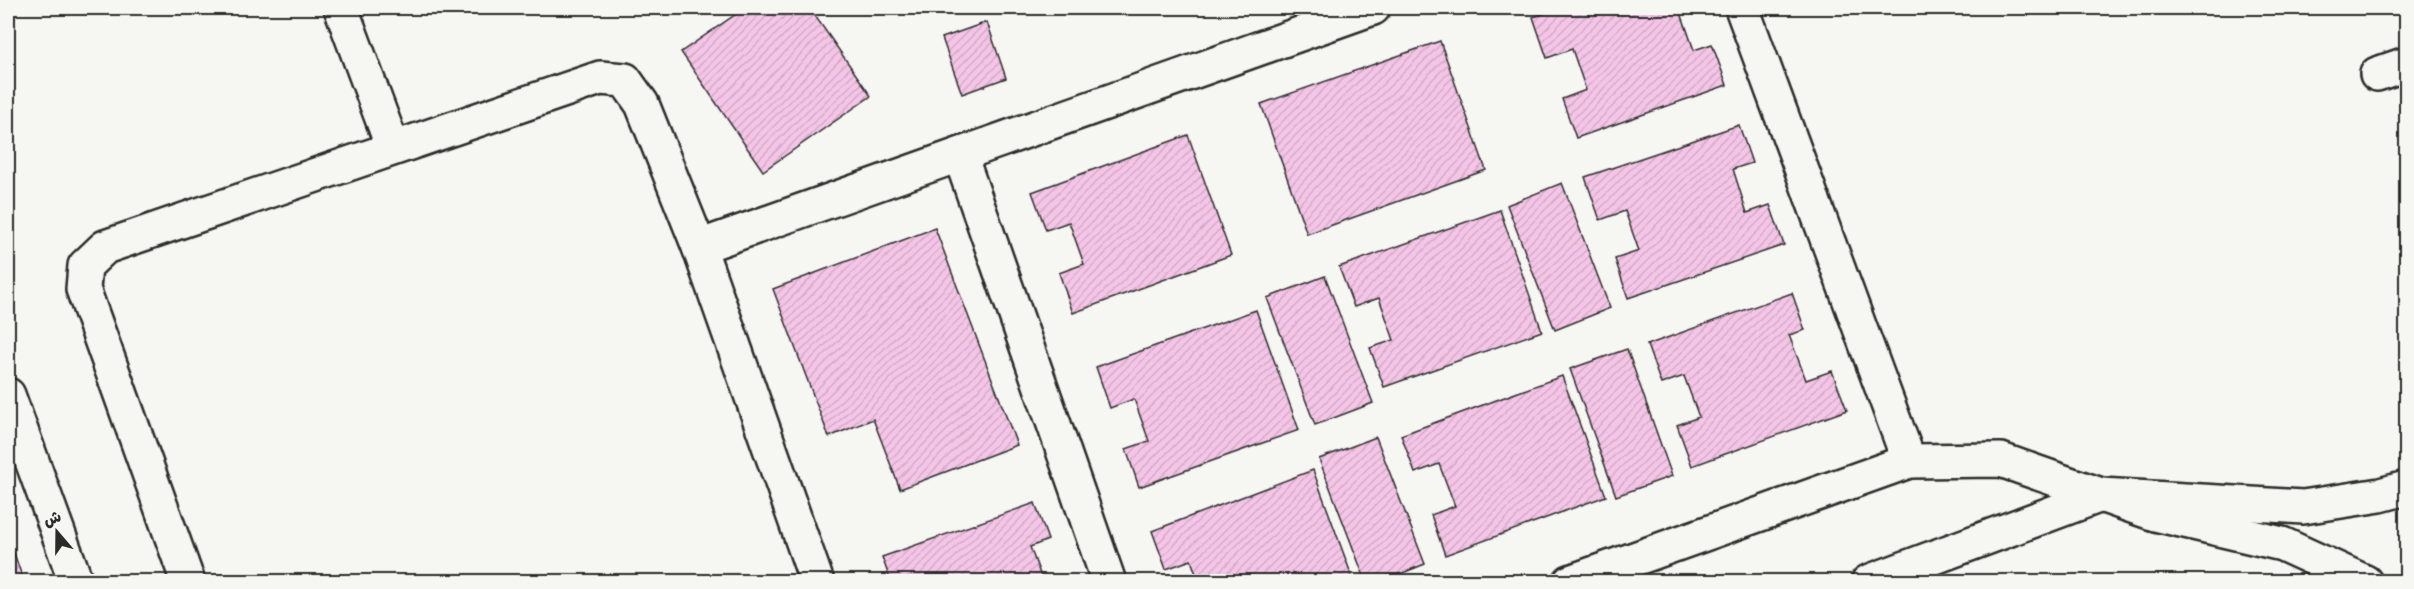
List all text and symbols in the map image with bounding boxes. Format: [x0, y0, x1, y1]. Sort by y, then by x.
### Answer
north arrow [27, 502, 87, 562]
text: ش [41, 506, 65, 534]

